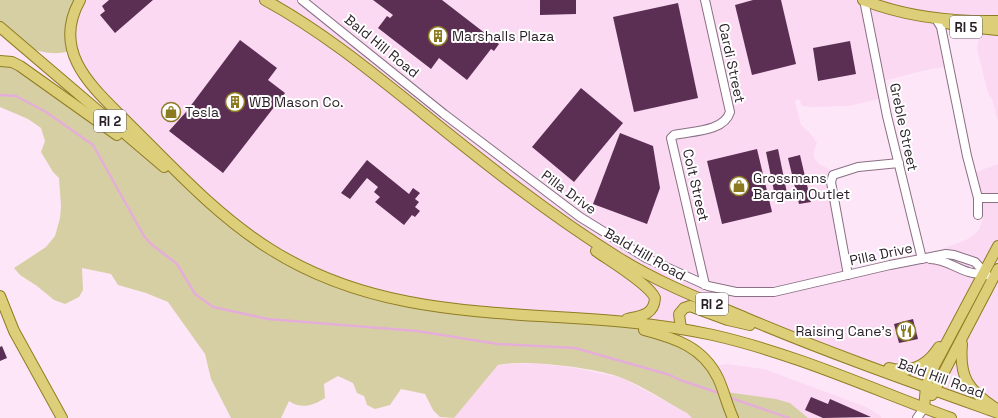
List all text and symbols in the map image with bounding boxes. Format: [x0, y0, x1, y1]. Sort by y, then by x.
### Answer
street label: Bald Hill Road [341, 10, 423, 82]
road number: RI 5 [950, 16, 982, 38]
street label: Cardi Street [715, 22, 749, 104]
building icon: Marshalls Plaza [427, 25, 449, 47]
place label: Marshalls Plaza [452, 27, 554, 45]
street label: Greble Street [886, 81, 922, 173]
building icon: WB Mason Co. [224, 91, 246, 113]
place label: WB Mason Co. [249, 93, 344, 111]
shop icon: Tesla [160, 101, 182, 123]
place label: Tesla [185, 103, 219, 121]
road number: RI 2 [94, 110, 126, 132]
street label: Colt Street [679, 147, 713, 223]
street label: Pilla Drive [538, 166, 600, 218]
place label: Grossmans Bargain Outlet [753, 169, 850, 203]
shop icon: Grossmans Bargain Outlet [728, 175, 750, 197]
street label: Bald Hill Road [601, 224, 689, 284]
street label: Pilla Drive [848, 239, 914, 269]
road number: RI 2 [696, 293, 728, 315]
restaurant icon: Raising Cane's [895, 320, 917, 342]
place label: Raising Cane's [795, 322, 892, 340]
street label: Bald Hill Road [895, 354, 987, 402]

